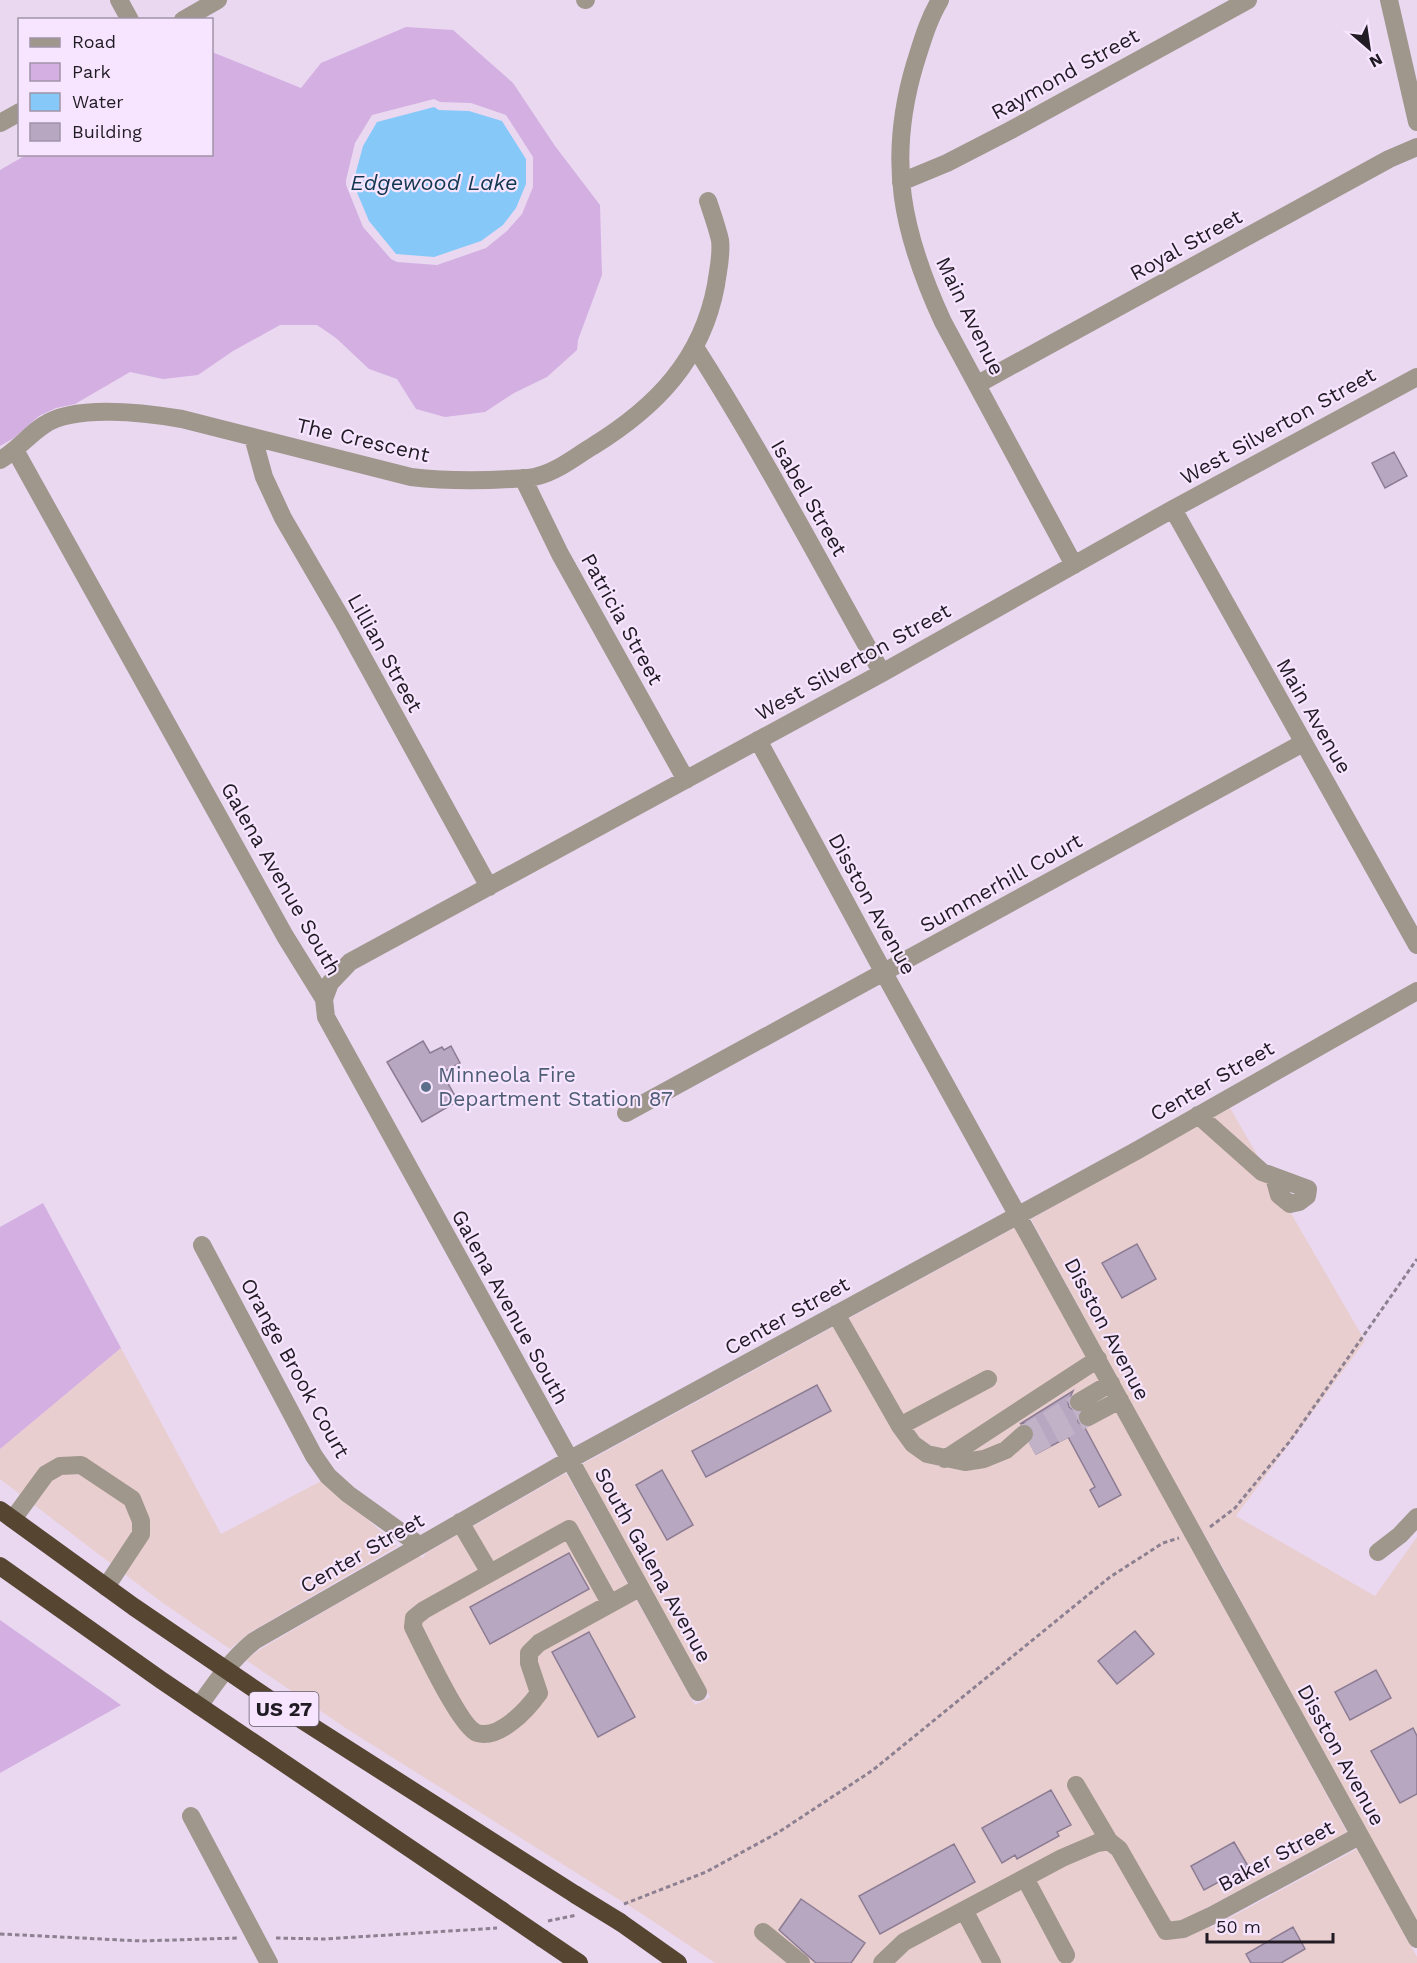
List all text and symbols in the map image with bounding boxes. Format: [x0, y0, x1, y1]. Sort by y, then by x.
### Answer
legend [18, 18, 213, 156]
north arrow [1339, 18, 1399, 78]
street label: Raymond Street [986, 22, 1143, 125]
text: Road [72, 31, 116, 52]
text: N [1366, 49, 1386, 72]
text: Park [72, 61, 111, 82]
text: Water [72, 91, 124, 112]
text: Building [72, 121, 142, 142]
water label: Edgewood Lake [350, 170, 518, 195]
street label: Royal Street [1125, 203, 1246, 286]
street label: Main Avenue [931, 252, 1010, 379]
street label: West Silverton Street [1176, 361, 1380, 490]
street label: The Crescent [294, 412, 432, 467]
street label: Isabel Street [766, 435, 853, 561]
street label: Patricia Street [576, 549, 669, 689]
street label: Lillian Street [343, 589, 428, 717]
street label: West Silverton Street [751, 597, 955, 726]
street label: Main Avenue [1271, 654, 1357, 778]
street label: Galena Avenue South [216, 778, 347, 980]
street label: Summerhill Court [915, 828, 1086, 938]
street label: Disston Avenue [823, 829, 922, 979]
street label: Center Street [1145, 1035, 1278, 1126]
place label: Minneola Fire Department Station 87 [438, 1062, 673, 1111]
marker: Minneola Fire Department Station 87 [419, 1080, 433, 1094]
street label: Galena Avenue South [447, 1205, 574, 1408]
street label: Disston Avenue [1059, 1253, 1156, 1404]
street label: Center Street [720, 1271, 854, 1360]
street label: Orange Brook Court [236, 1274, 355, 1462]
street label: South Galena Avenue [590, 1463, 717, 1666]
street label: Center Street [295, 1507, 428, 1598]
street label: Disston Avenue [1292, 1680, 1391, 1830]
road number: US 27 [250, 1692, 318, 1726]
street label: Baker Street [1214, 1814, 1338, 1897]
scale bar [1207, 1906, 1333, 1944]
text: 50 m [1216, 1916, 1261, 1937]

